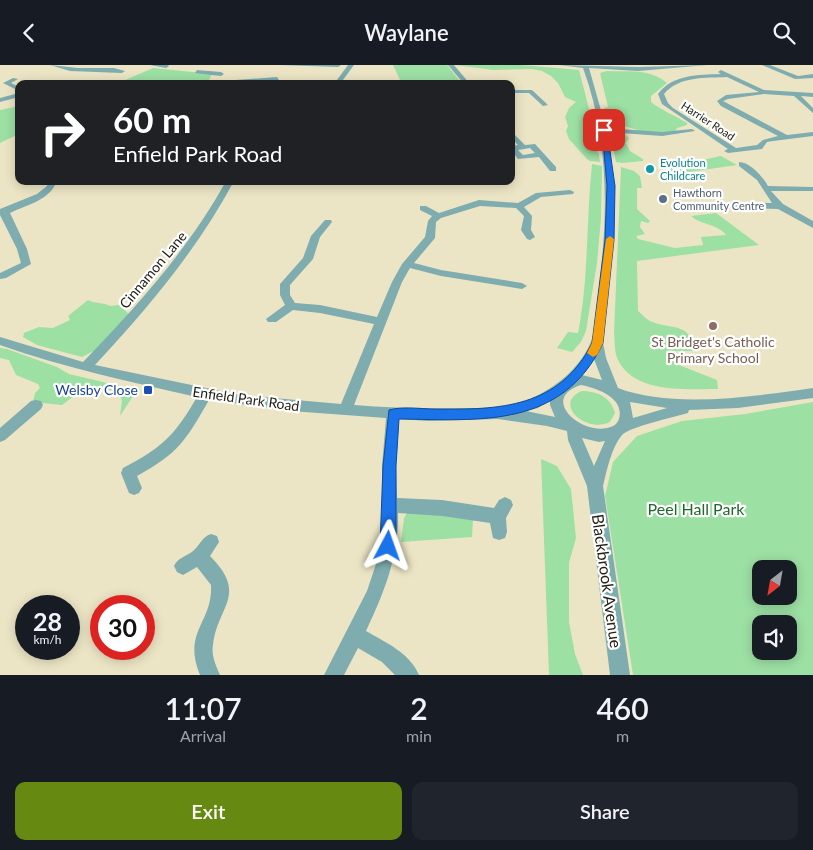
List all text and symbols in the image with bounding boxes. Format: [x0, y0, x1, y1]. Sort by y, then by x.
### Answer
icon: back [15, 19, 43, 47]
text: Waylane [364, 19, 449, 46]
icon: search [770, 19, 798, 47]
text: 60 m [113, 98, 191, 140]
street label: Harrier Road [679, 98, 737, 143]
icon: right [30, 100, 95, 165]
pin [583, 109, 625, 151]
icon: arrive [590, 116, 618, 144]
text: Enfield Park Road [113, 140, 282, 167]
place label: Evolution Childcare [660, 156, 706, 182]
marker: Evolution Childcare [644, 163, 656, 175]
place label: Hawthorn Community Centre [673, 186, 764, 212]
marker: Hawthorn Community Centre [657, 193, 669, 205]
street label: Cinnamon Lane [115, 228, 190, 312]
marker: St Bridget's Catholic Primary School [707, 320, 719, 332]
place label: St Bridget's Catholic Primary School [651, 333, 775, 366]
place label: Welsby Close [55, 381, 138, 398]
street label: Enfield Park Road [192, 383, 301, 414]
marker: Welsby Close [142, 384, 154, 396]
park label: Peel Hall Park [648, 499, 745, 518]
street label: Blackbrook Avenue [589, 513, 626, 649]
position arrow [361, 519, 413, 571]
north arrow [752, 560, 798, 605]
map controls [752, 560, 797, 660]
speed limit sign: 30 [90, 595, 155, 660]
text: 28 [33, 606, 62, 636]
button: sound [752, 615, 797, 660]
text: km/h [33, 632, 62, 647]
text: 11:07 [164, 690, 242, 726]
text: 2 [410, 690, 428, 726]
text: 460 [596, 690, 649, 726]
text: Arrival [180, 726, 226, 745]
text: min [406, 726, 432, 745]
text: m [616, 726, 629, 745]
button: Exit [15, 782, 402, 840]
button: Share [412, 782, 798, 840]

